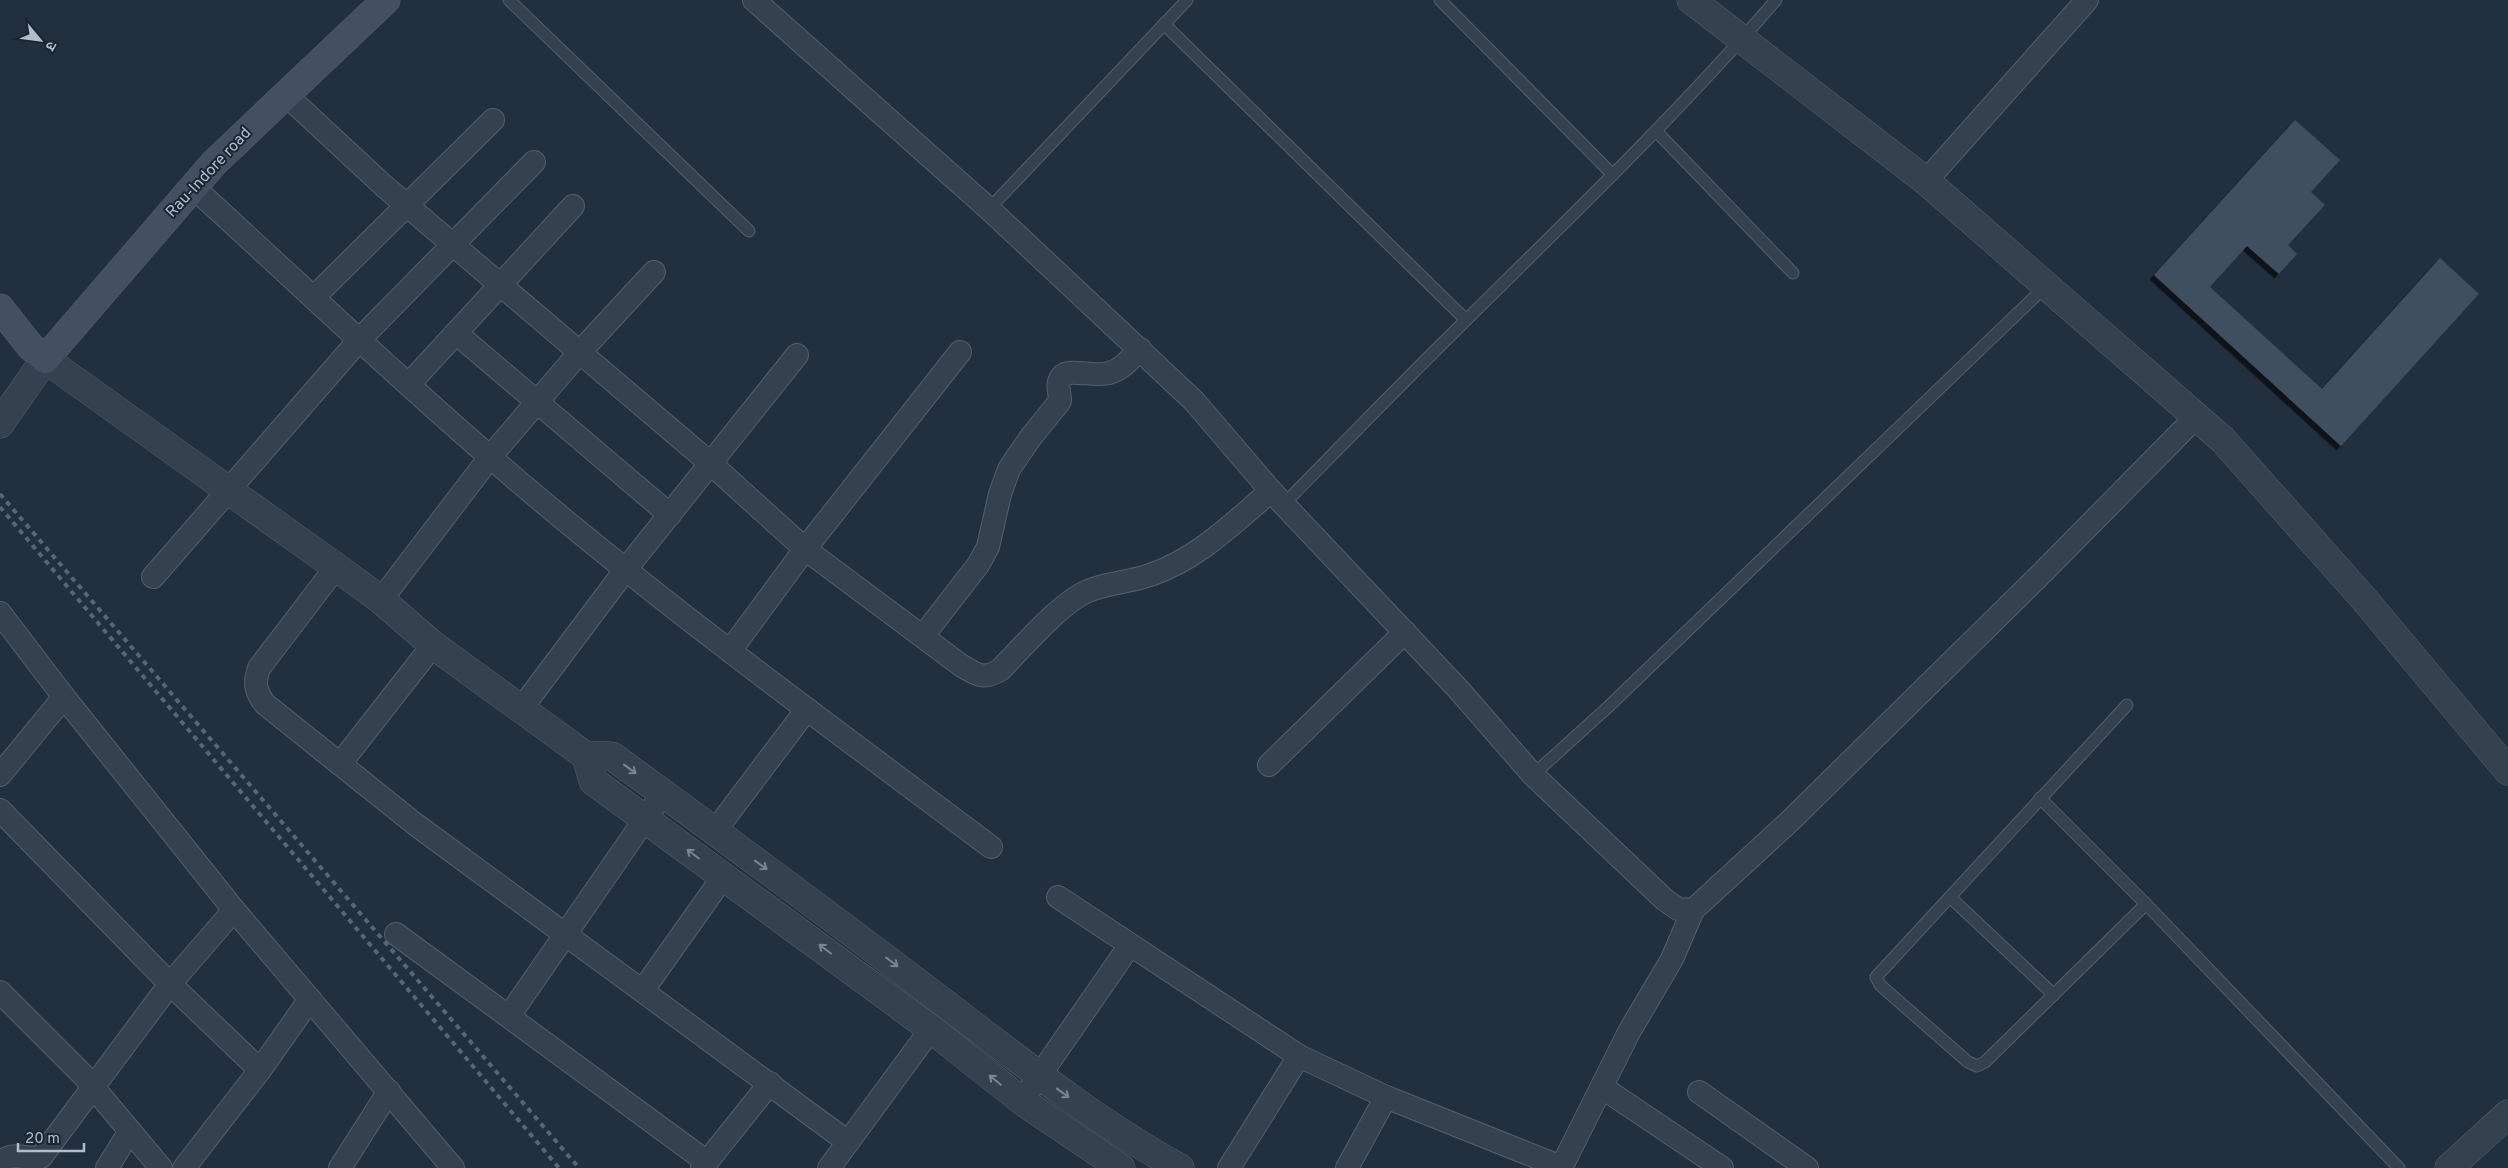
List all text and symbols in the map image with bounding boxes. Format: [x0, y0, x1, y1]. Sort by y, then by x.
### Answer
north arrow [15, 15, 65, 65]
text: उ [40, 38, 59, 54]
street label: Rau-Indore road [162, 124, 256, 222]
one-way arrow [623, 764, 637, 774]
one-way arrow [687, 848, 700, 859]
one-way arrow [754, 860, 767, 871]
one-way arrow [818, 944, 832, 955]
one-way arrow [885, 957, 898, 968]
one-way arrow [988, 1075, 1002, 1085]
one-way arrow [1056, 1087, 1069, 1098]
scale bar [18, 1120, 84, 1152]
text: 20 m [25, 1130, 60, 1149]

